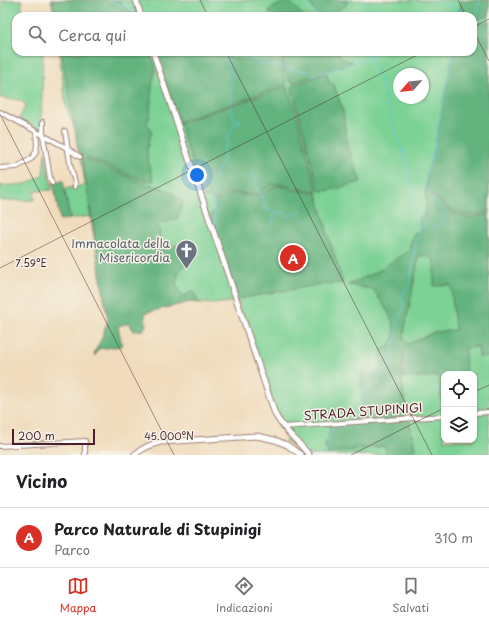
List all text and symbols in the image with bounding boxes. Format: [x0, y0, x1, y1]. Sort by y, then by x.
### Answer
search box [12, 12, 477, 56]
icon: search [26, 23, 48, 45]
text: Cerca qui [58, 23, 126, 46]
north arrow [393, 68, 429, 104]
your location [187, 165, 207, 185]
place label: Immacolata della Misericordia [71, 234, 171, 266]
church icon: Immacolata della Misericordia [173, 237, 199, 270]
pin: A [280, 243, 306, 273]
text: 7.59°E [15, 255, 47, 270]
map controls [441, 371, 477, 443]
button: locate [441, 371, 477, 407]
street label: STRADA STUPINIGI [303, 398, 423, 424]
button: layers [441, 407, 477, 443]
scale bar [12, 427, 95, 446]
text: 200 m [18, 427, 55, 444]
text: 45.000°N [144, 428, 194, 443]
text: Vicino [16, 468, 67, 494]
text: Parco Naturale di Stupinigi [54, 517, 261, 540]
text: A [24, 528, 34, 547]
text: 310 m [434, 528, 473, 547]
text: Parco [54, 540, 90, 559]
tab: Mappa [60, 575, 96, 616]
tab: Indicazioni [216, 575, 273, 616]
tab: Salvati [392, 575, 429, 616]

